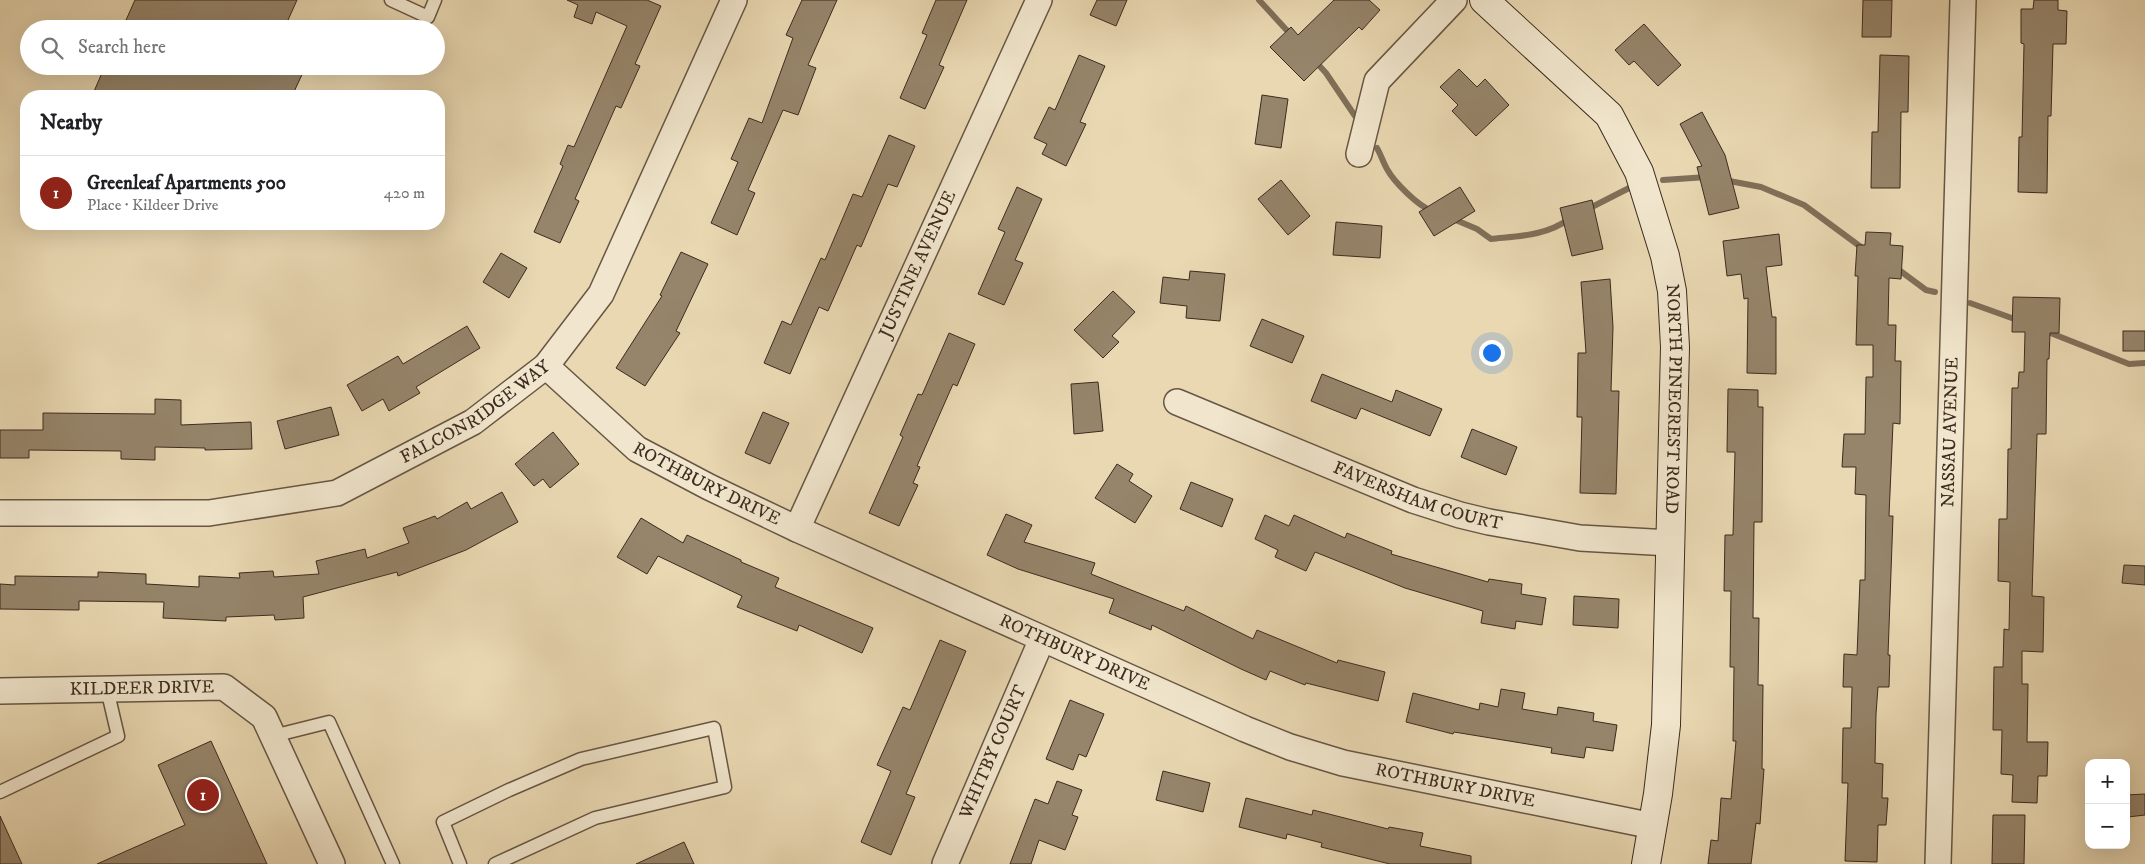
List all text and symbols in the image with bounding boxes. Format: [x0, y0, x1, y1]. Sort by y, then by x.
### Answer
search box [20, 20, 445, 75]
icon: search [38, 34, 66, 62]
text: Search here [78, 36, 166, 59]
text: Nearby [40, 110, 102, 136]
text: Greenleaf Apartments 500 [87, 172, 286, 195]
text: 1 [53, 183, 59, 203]
text: 420 m [384, 183, 425, 203]
street label: JUSTINE AVENUE [874, 187, 961, 343]
text: Place · Kildeer Drive [87, 195, 218, 215]
street label: NORTH PINECREST ROAD [1660, 283, 1686, 514]
your location [1479, 340, 1505, 366]
street label: FALCONRIDGE WAY [397, 355, 555, 469]
street label: NASSAU AVENUE [1937, 357, 1964, 508]
street label: ROTHBURY DRIVE [629, 438, 784, 530]
street label: FAVERSHAM COURT [1330, 457, 1504, 535]
street label: ROTHBURY DRIVE [996, 610, 1153, 696]
street label: KILDEER DRIVE [70, 676, 215, 701]
street label: WHITBY COURT [954, 681, 1032, 823]
street label: ROTHBURY DRIVE [1373, 759, 1537, 813]
map controls [2085, 759, 2130, 849]
button: + [2085, 759, 2130, 804]
pin: 1 [187, 776, 219, 814]
button: − [2085, 804, 2130, 849]

